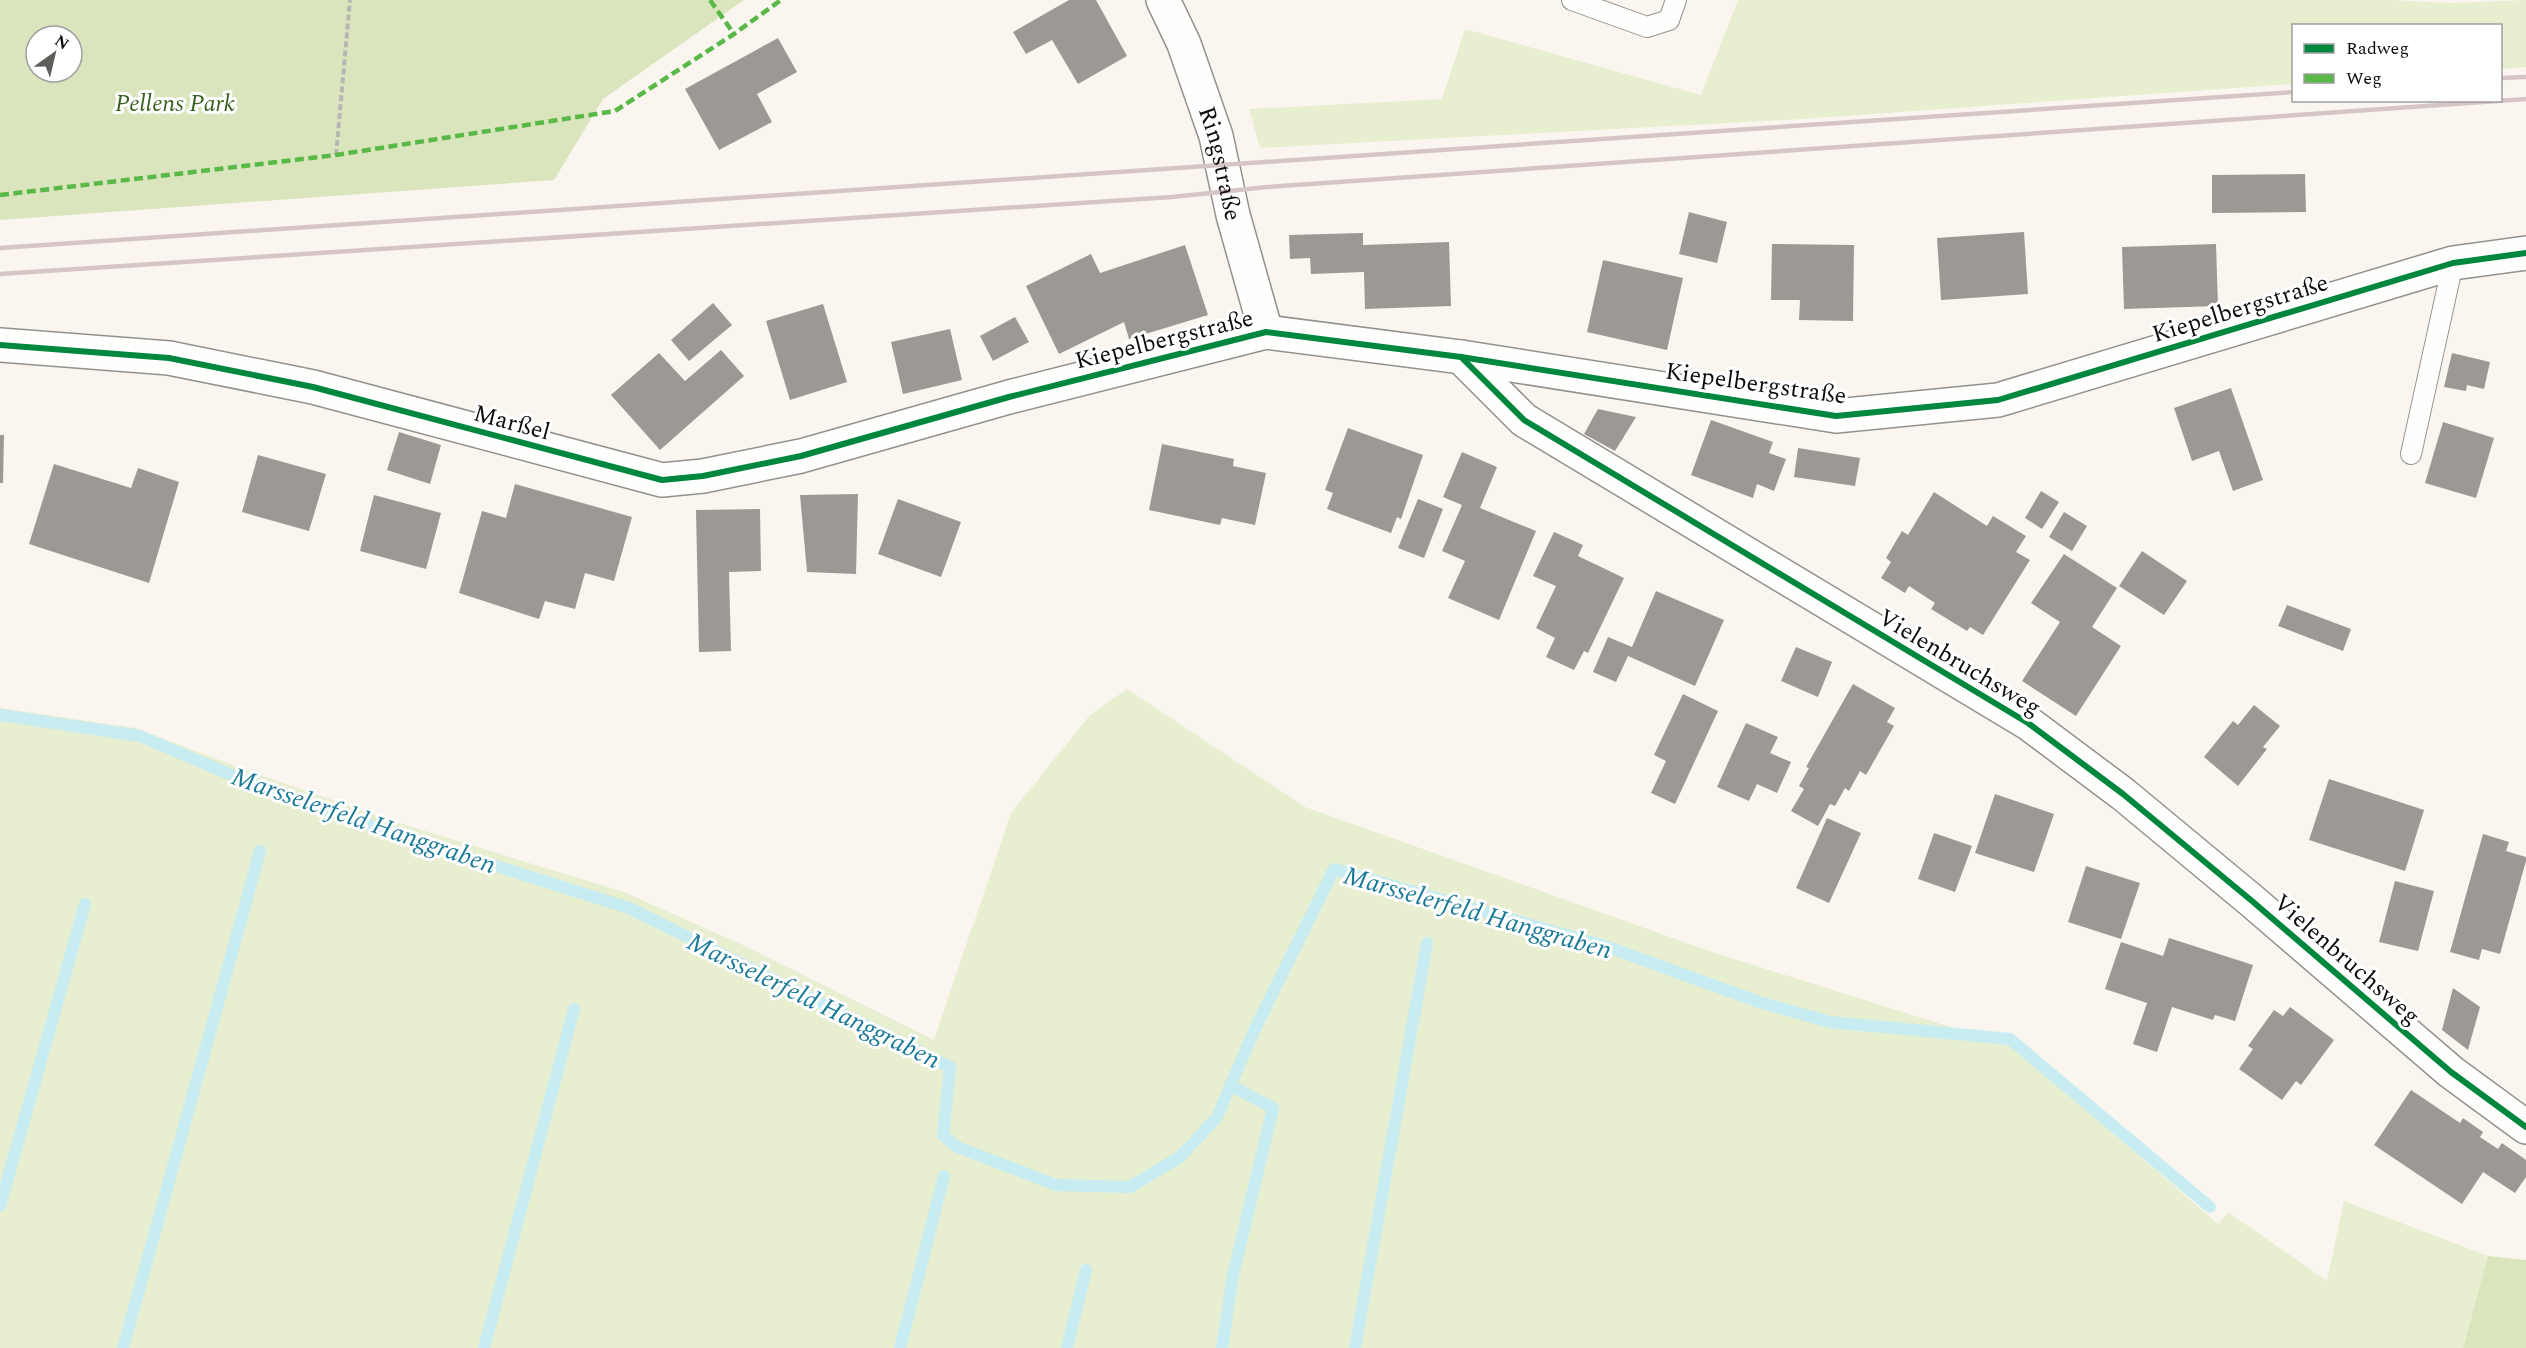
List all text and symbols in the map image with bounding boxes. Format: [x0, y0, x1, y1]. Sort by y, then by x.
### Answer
north arrow [24, 24, 84, 84]
legend [2292, 24, 2502, 102]
text: N [50, 29, 74, 56]
text: Radweg [2346, 35, 2409, 62]
text: Weg [2346, 65, 2382, 92]
park label: Pellens Park [115, 86, 235, 122]
street label: Ringstraße [1188, 102, 1251, 224]
street label: Kiepelbergstraße [2148, 265, 2333, 353]
street label: Kiepelbergstraße [1071, 300, 1257, 380]
street label: Kiepelbergstraße [1663, 353, 1849, 415]
street label: Marßel [469, 395, 554, 450]
street label: Vielenbruchsweg [1871, 600, 2048, 726]
water label: Marsselerfeld Hanggraben [226, 757, 502, 885]
water label: Marsselerfeld Hanggraben [1339, 855, 1617, 970]
street label: Vielenbruchsweg [2265, 886, 2428, 1034]
water label: Marsselerfeld Hanggraben [680, 922, 947, 1080]

